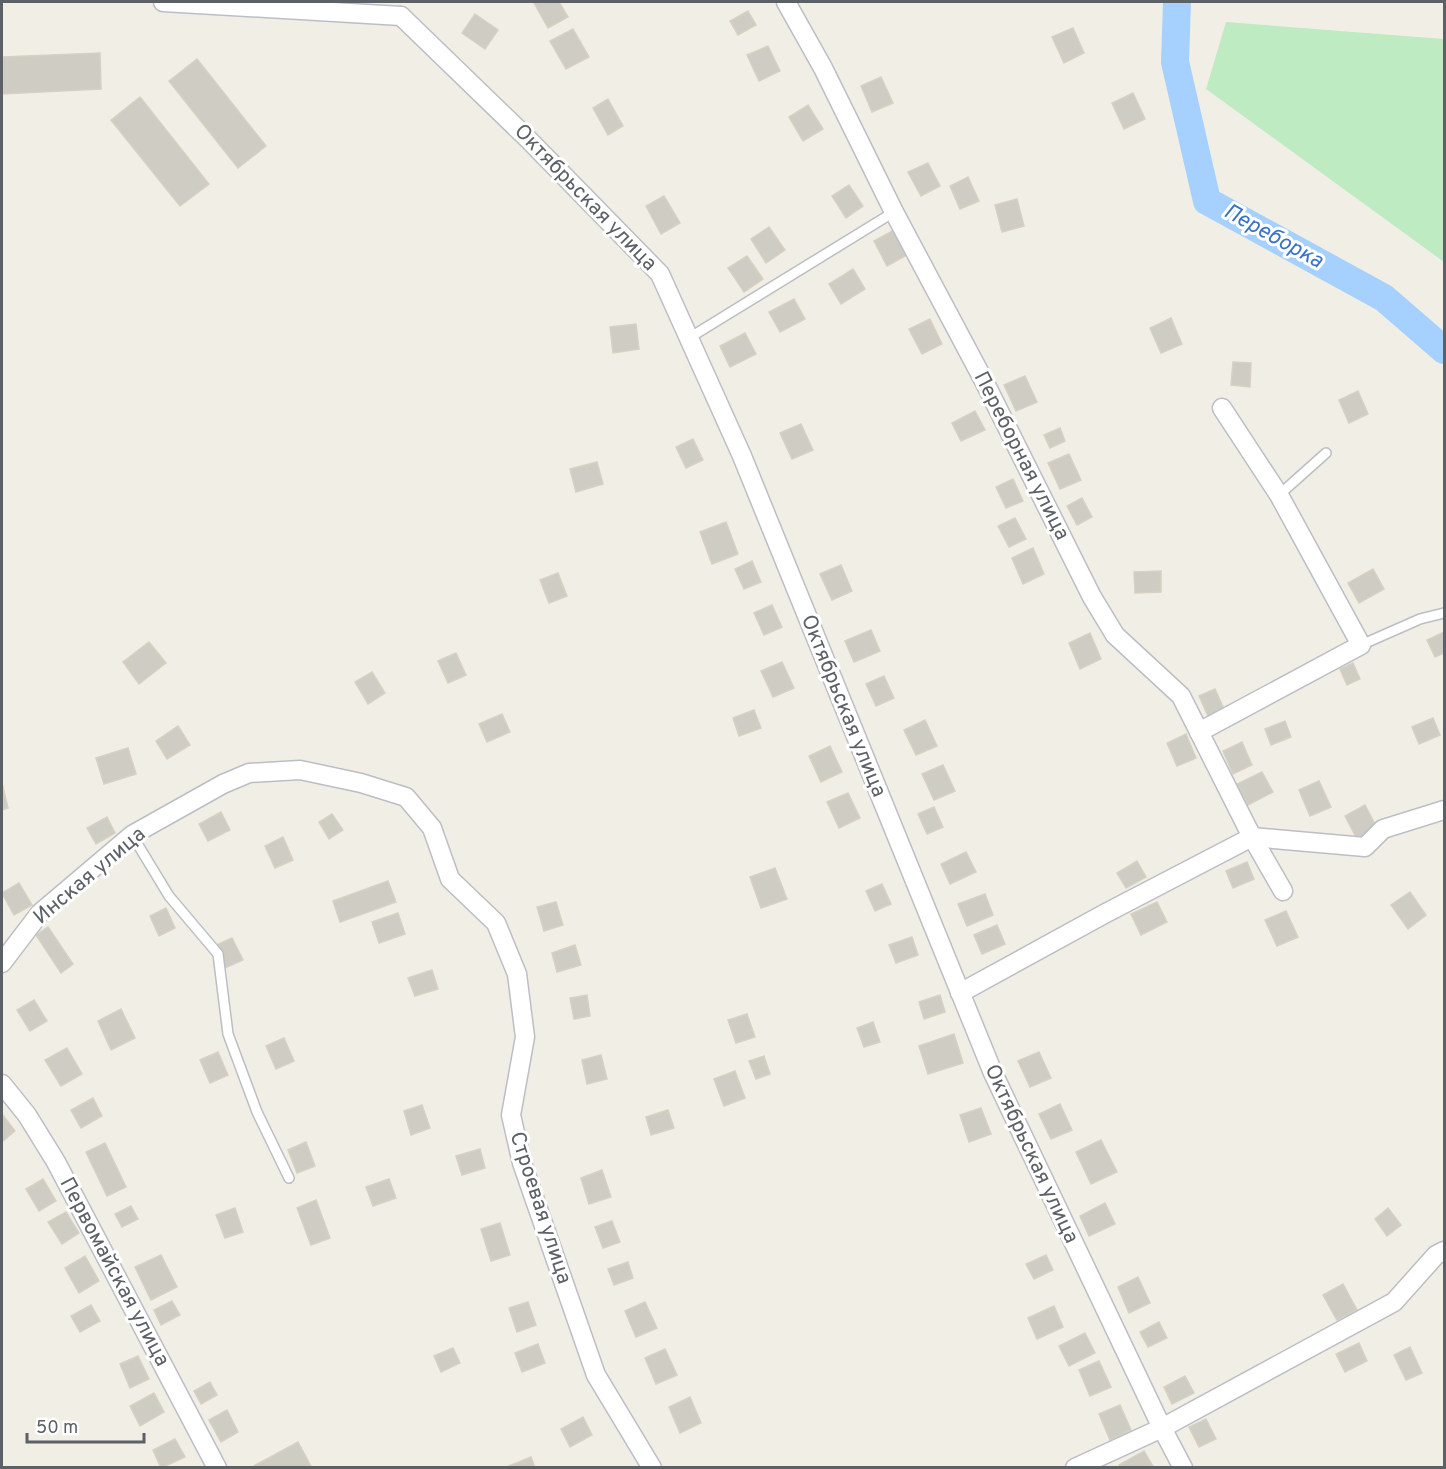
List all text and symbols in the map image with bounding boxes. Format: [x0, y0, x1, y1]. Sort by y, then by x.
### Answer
street label: Октябрьская улица [508, 119, 662, 277]
water label: Переборка [1219, 199, 1328, 276]
street label: Переборная улица [967, 367, 1075, 545]
street label: Октябрьская улица [794, 611, 892, 801]
street label: Инская улица [28, 821, 152, 931]
street label: Октябрьская улица [978, 1060, 1084, 1248]
street label: Строевая улица [503, 1128, 577, 1288]
street label: Первомайская улица [53, 1173, 175, 1371]
scale bar [27, 1406, 144, 1444]
text: 50 m [36, 1417, 78, 1440]

